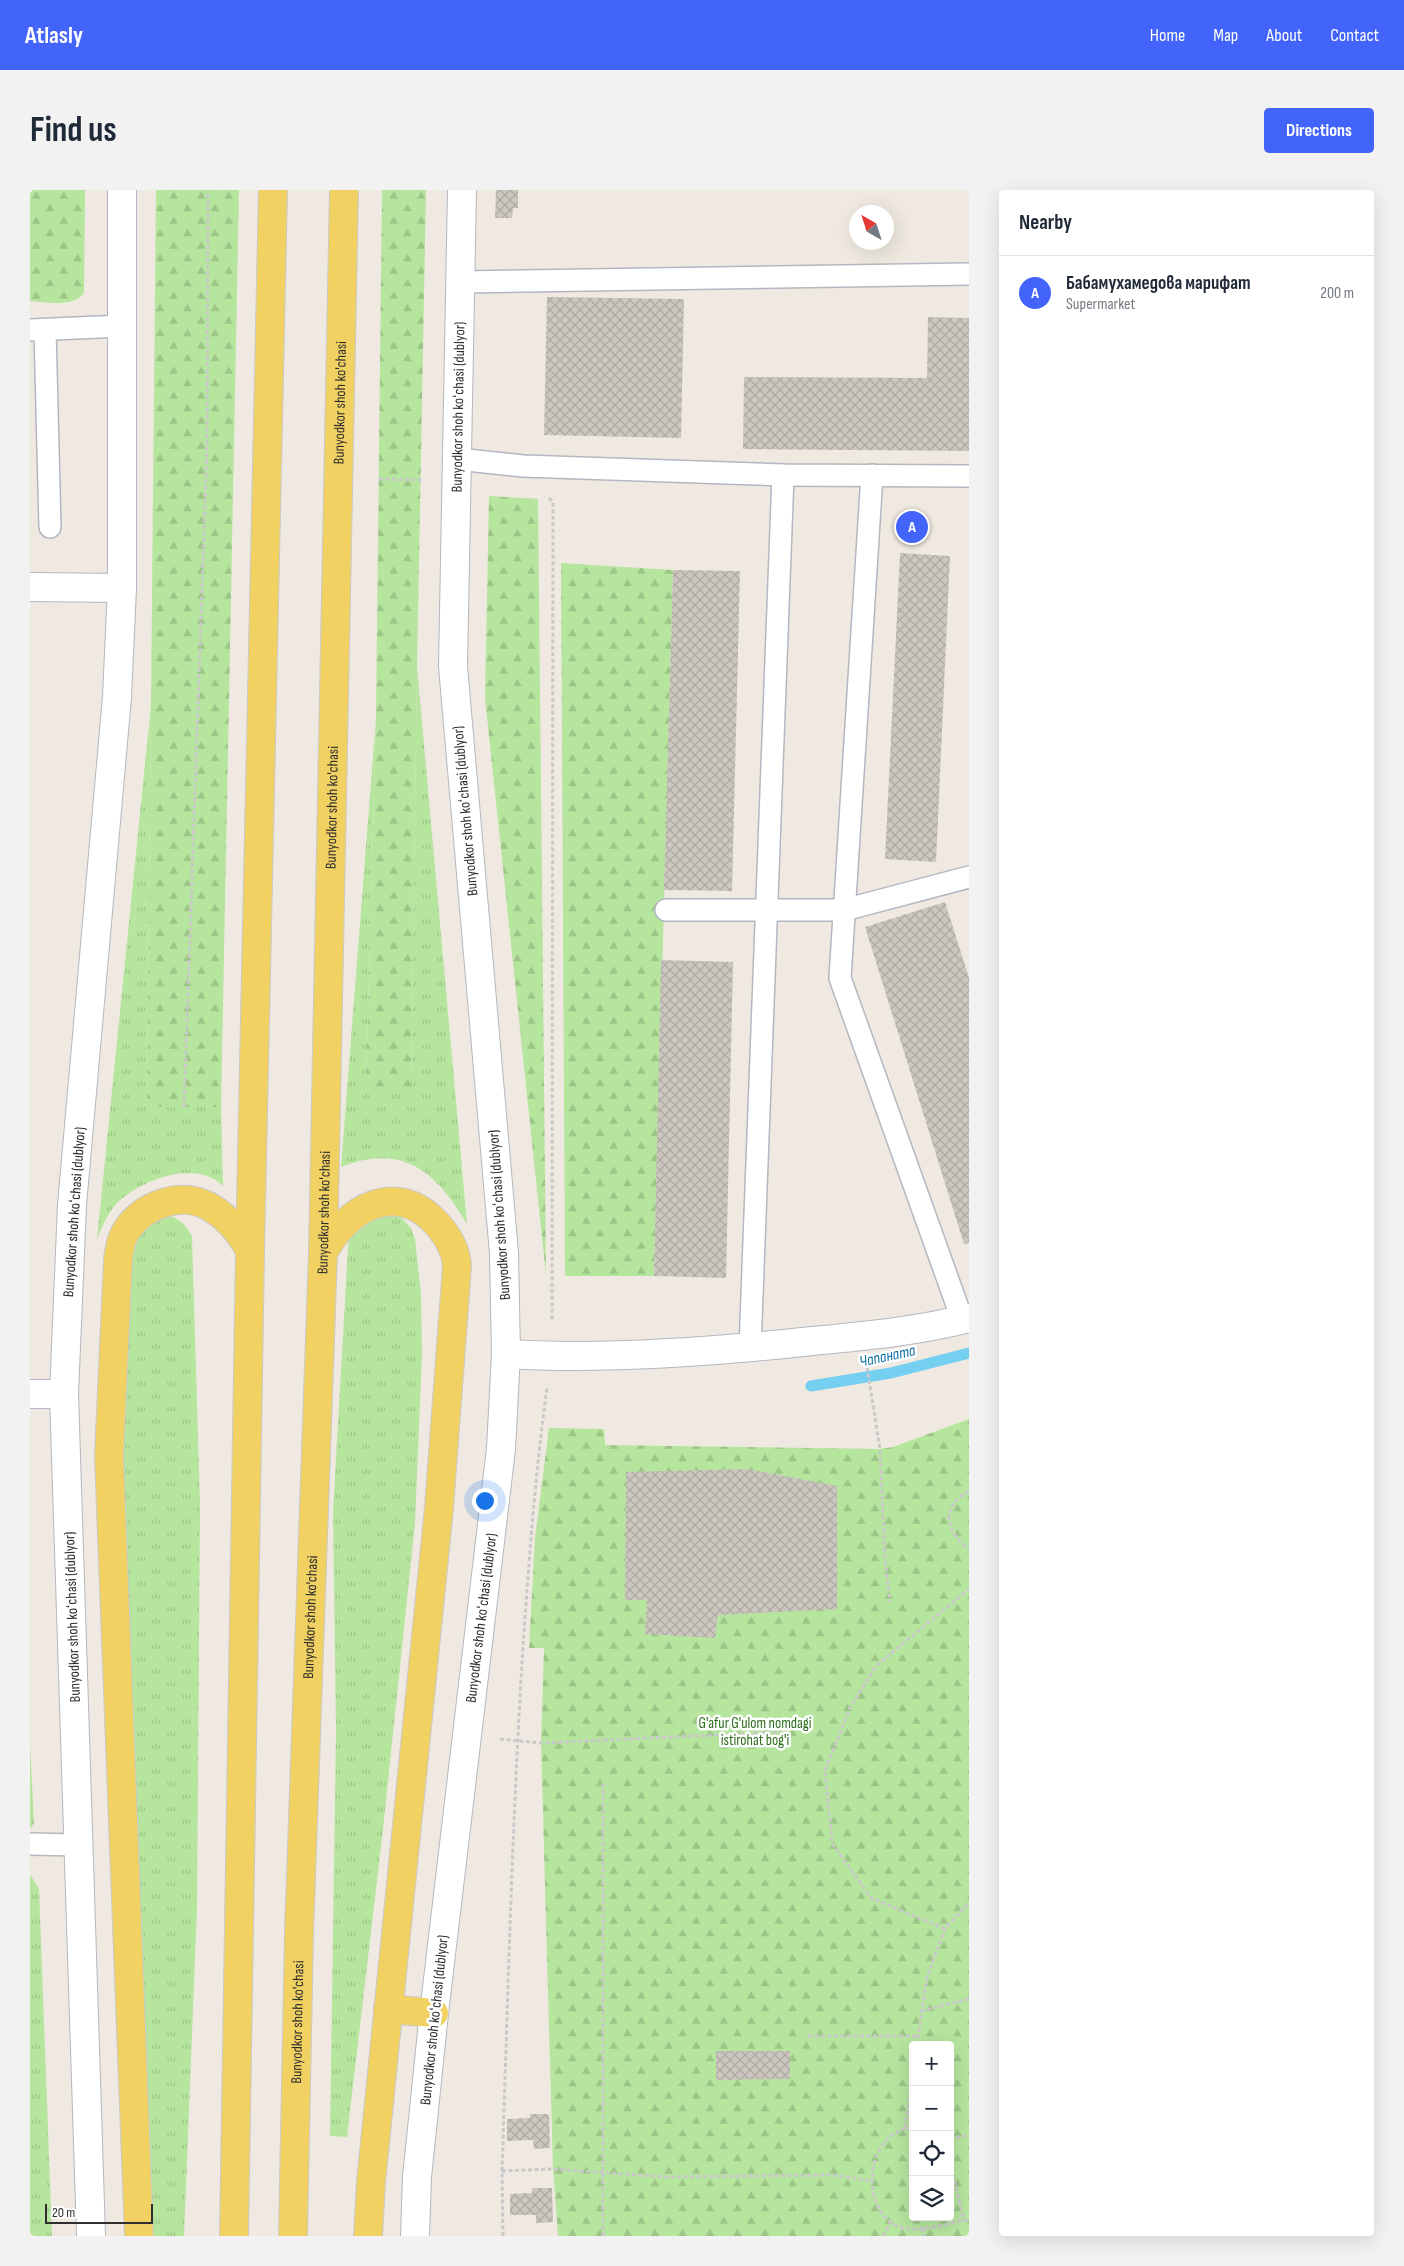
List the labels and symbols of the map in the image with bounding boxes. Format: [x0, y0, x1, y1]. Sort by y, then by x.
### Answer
north arrow [849, 205, 894, 250]
street label: Bunyodkor shoh koʻchasi (dublyor) [448, 321, 469, 493]
street label: Bunyodkor shoh ko'chasi [330, 341, 351, 464]
pin: A [896, 508, 928, 546]
street label: Bunyodkor shoh koʻchasi (dublyor) [449, 725, 482, 897]
street label: Bunyodkor shoh ko'chasi [322, 746, 343, 869]
street label: Bunyodkor shoh koʻchasi (dublyor) [59, 1126, 90, 1298]
street label: Bunyodkor shoh koʻchasi (dublyor) [484, 1129, 515, 1301]
street label: Bunyodkor shoh ko'chasi [313, 1150, 335, 1274]
water label: Чапаната [858, 1341, 918, 1372]
your location [472, 1488, 498, 1514]
street label: Bunyodkor shoh koʻchasi (dublyor) [60, 1531, 85, 1703]
street label: Bunyodkor shoh koʻchasi (dublyor) [462, 1532, 501, 1704]
street label: Bunyodkor shoh ko'chasi [299, 1555, 322, 1679]
park label: G'afur G'ulom nomdagi istirohat bog'i [698, 1714, 812, 1750]
street label: Bunyodkor shoh koʻchasi (dublyor) [416, 1934, 453, 2106]
street label: Bunyodkor shoh ko'chasi [287, 1960, 308, 2084]
scale bar [45, 2201, 152, 2224]

